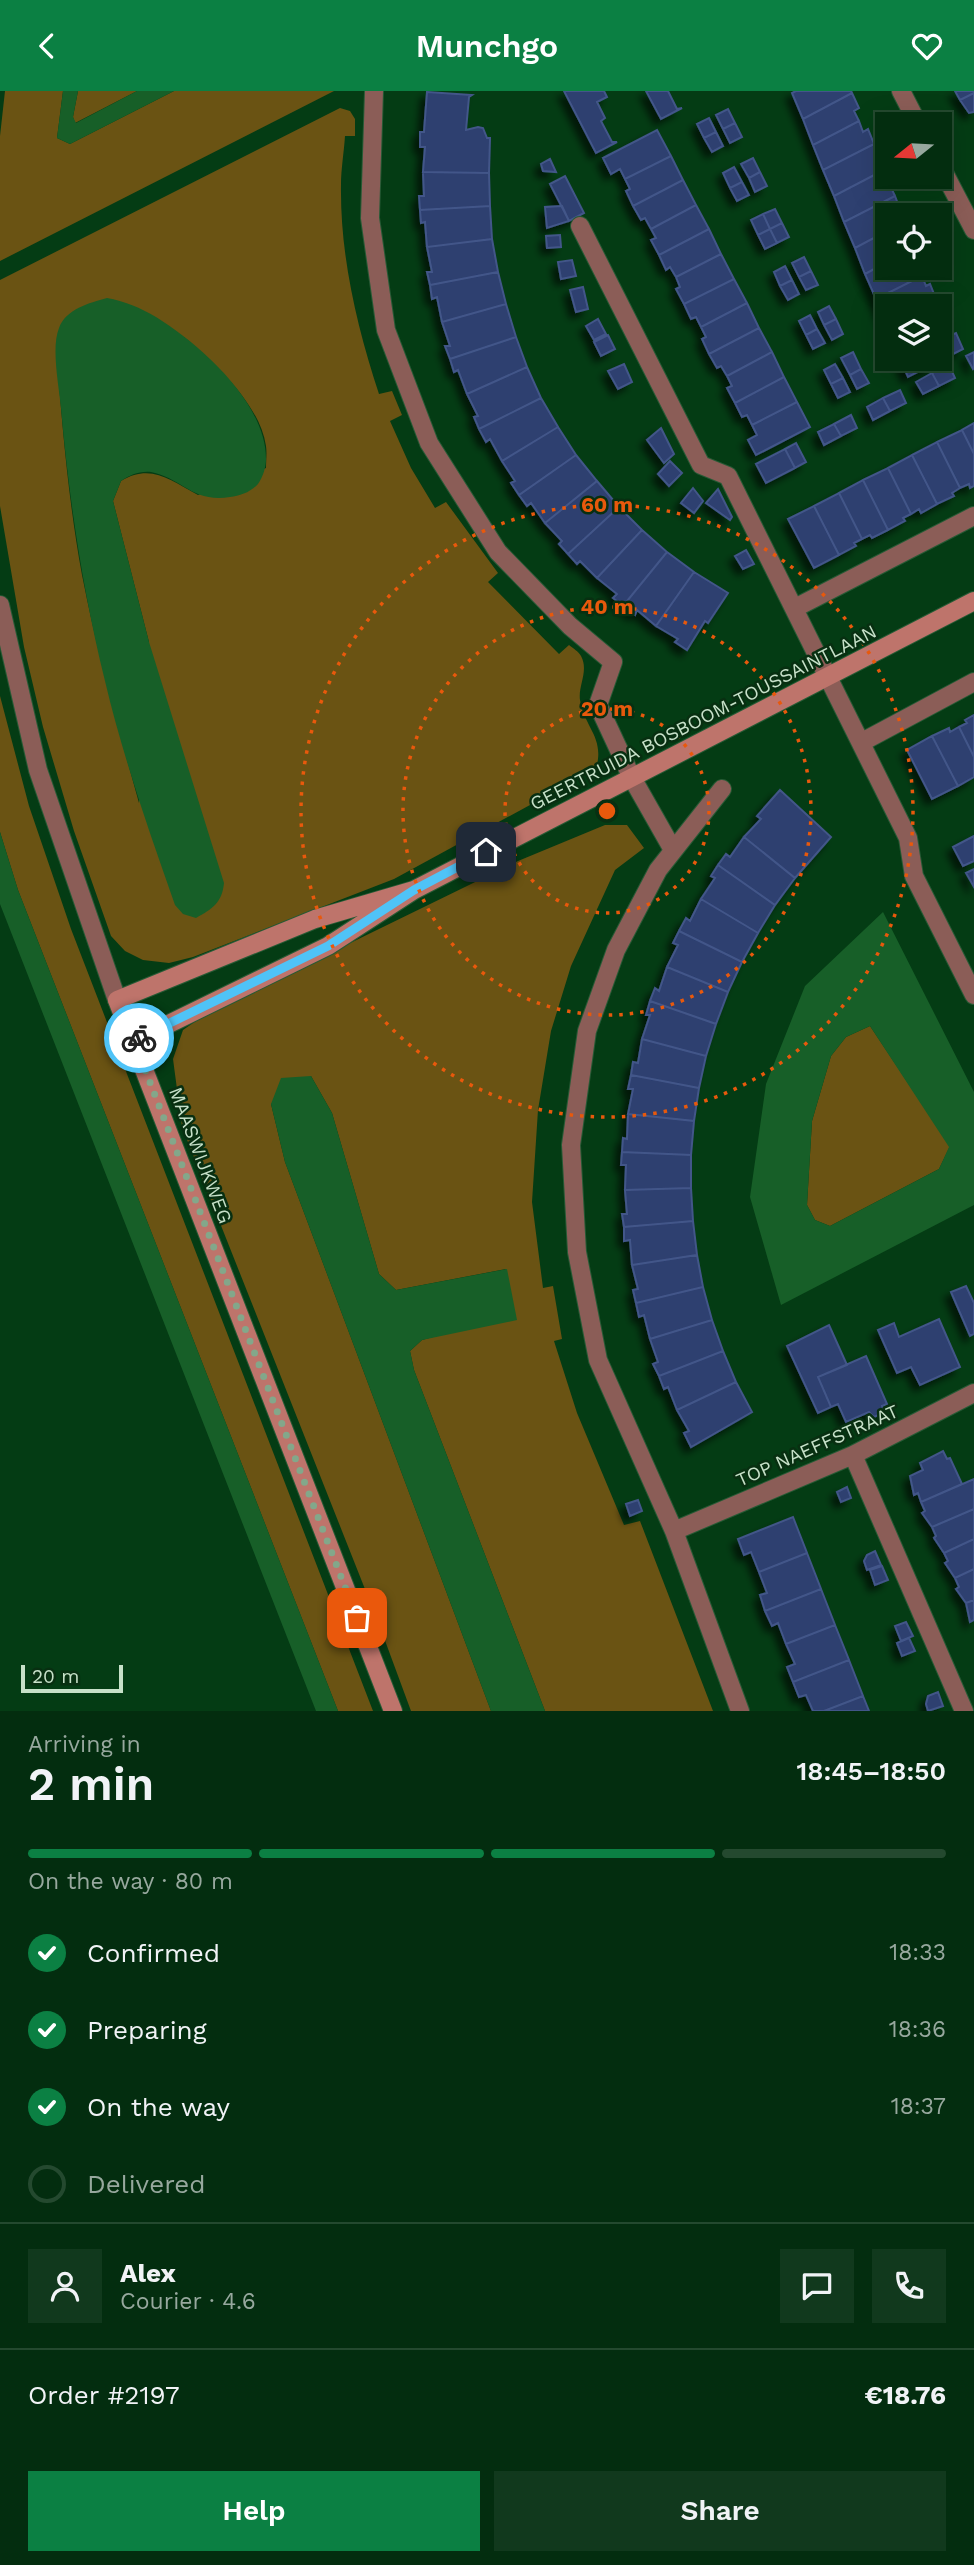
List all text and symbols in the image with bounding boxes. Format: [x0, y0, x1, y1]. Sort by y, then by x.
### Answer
icon: back [28, 27, 66, 65]
text: Munchgo [416, 27, 558, 65]
icon: heart [908, 27, 946, 65]
north arrow [875, 112, 952, 189]
map controls [875, 112, 952, 371]
button: locate [875, 203, 952, 280]
button: layers [875, 294, 952, 371]
text: 60 m [581, 492, 633, 517]
text: 40 m [581, 594, 633, 619]
street label: GEERTRUIDA BOSBOOM-TOUSSAINTLAAN [526, 620, 880, 815]
text: 20 m [581, 696, 633, 721]
centre of rings [595, 799, 619, 823]
pin [456, 822, 516, 882]
icon: home [467, 833, 505, 871]
courier [104, 1003, 174, 1073]
icon: bike [120, 1019, 158, 1057]
street label: MAASWIJKWEG [164, 1084, 237, 1227]
street label: TOP NAEFFSTRAAT [732, 1399, 902, 1492]
pin [327, 1588, 387, 1648]
icon: bag [338, 1599, 376, 1637]
scale bar [21, 1662, 122, 1694]
text: 20 m [32, 1665, 79, 1688]
text: Arriving in [28, 1731, 141, 1758]
text: 18:45–18:50 [796, 1756, 946, 1786]
text: 2 min [28, 1757, 154, 1811]
text: On the way · 80 m [28, 1868, 233, 1895]
icon: check [28, 1934, 66, 1972]
text: Confirmed [87, 1938, 220, 1968]
text: 18:33 [889, 1939, 946, 1966]
icon: check [28, 2011, 66, 2049]
text: Preparing [87, 2015, 207, 2045]
text: 18:36 [889, 2016, 946, 2043]
icon: check [28, 2088, 66, 2126]
text: On the way [87, 2092, 230, 2122]
text: 18:37 [891, 2093, 946, 2120]
text: Delivered [87, 2169, 206, 2199]
button: person [28, 2249, 102, 2323]
button: chat [780, 2249, 854, 2323]
button: phone [872, 2249, 946, 2323]
text: Alex [120, 2258, 176, 2288]
text: Courier · 4.6 [120, 2288, 256, 2315]
text: Order #2197 [28, 2380, 180, 2410]
text: €18.76 [864, 2380, 946, 2410]
button: Help [28, 2471, 480, 2551]
button: Share [494, 2471, 946, 2551]

